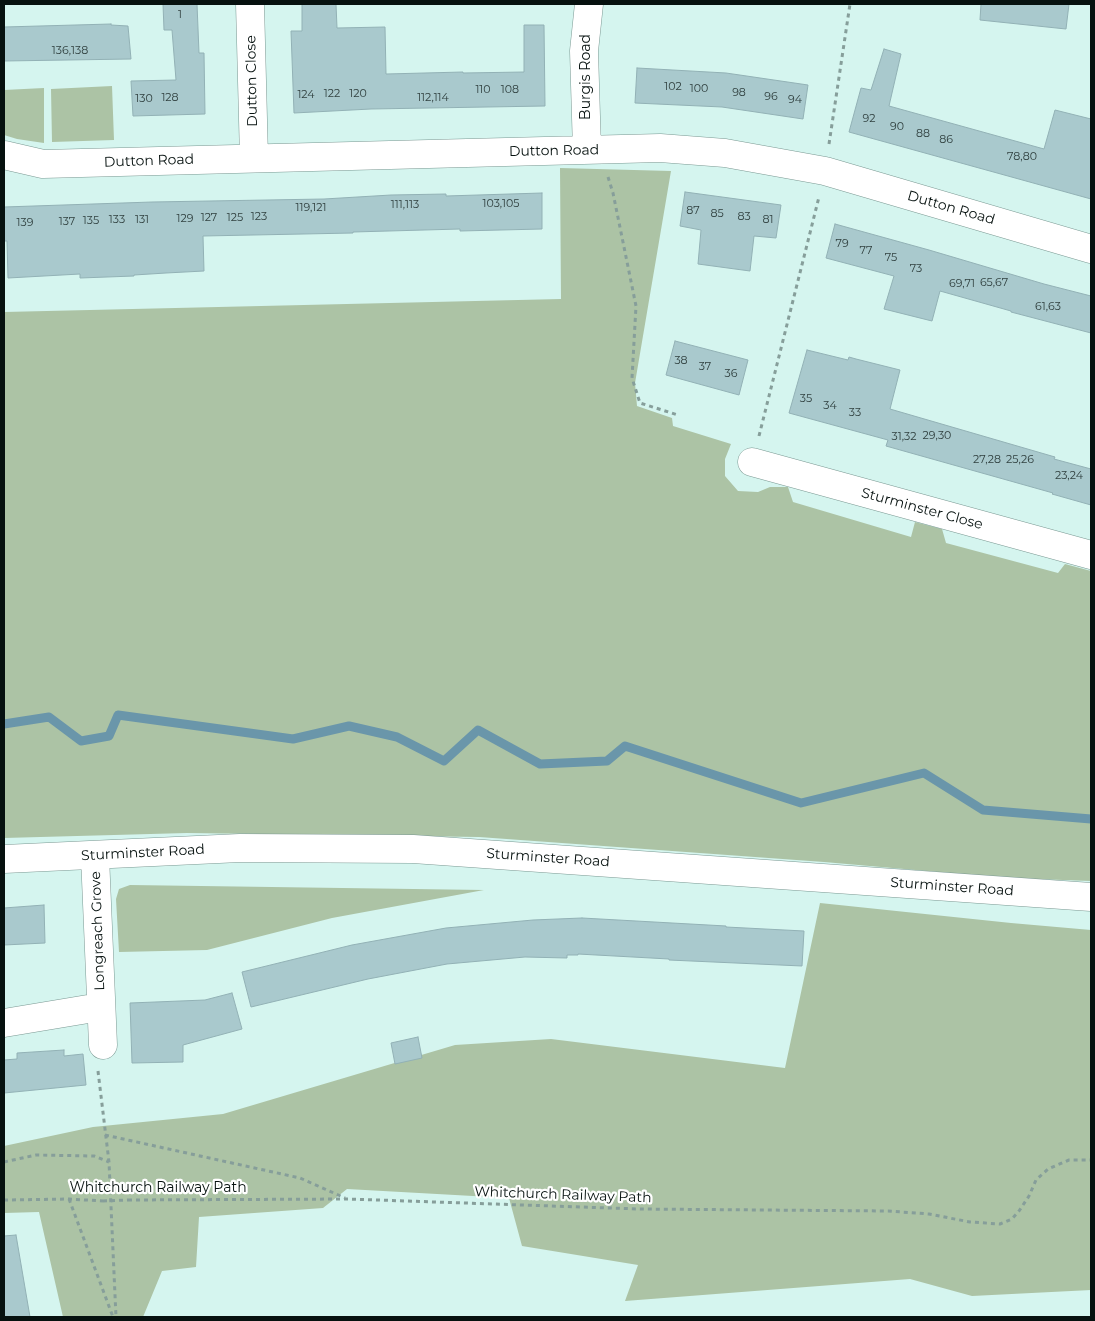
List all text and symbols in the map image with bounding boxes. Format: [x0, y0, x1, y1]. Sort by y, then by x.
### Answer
house number: 1 [178, 8, 182, 22]
street label: Burgis Road [578, 34, 594, 120]
street label: Dutton Close [243, 35, 261, 127]
house number: 136,138 [52, 44, 88, 58]
house number: 102 [664, 80, 682, 94]
house number: 100 [690, 82, 708, 96]
house number: 110 [475, 83, 491, 97]
house number: 108 [501, 83, 519, 97]
house number: 98 [732, 86, 746, 100]
house number: 122 [324, 87, 340, 101]
house number: 120 [349, 87, 367, 101]
house number: 124 [297, 88, 315, 102]
house number: 96 [764, 90, 778, 104]
house number: 128 [161, 91, 179, 105]
house number: 112,114 [417, 91, 449, 105]
house number: 130 [135, 92, 153, 106]
house number: 94 [788, 93, 802, 107]
house number: 92 [863, 112, 875, 126]
house number: 90 [890, 120, 904, 134]
house number: 88 [916, 127, 930, 141]
house number: 86 [939, 133, 953, 147]
street label: Dutton Road [509, 142, 599, 160]
house number: 78,80 [1007, 150, 1037, 164]
street label: Dutton Road [104, 151, 194, 171]
street label: Dutton Road [905, 187, 997, 229]
house number: 103,105 [482, 197, 520, 211]
house number: 111,113 [391, 198, 419, 212]
house number: 119,121 [296, 201, 326, 215]
house number: 87 [686, 204, 700, 218]
house number: 85 [710, 207, 724, 221]
house number: 123 [251, 210, 267, 224]
house number: 83 [737, 210, 751, 224]
house number: 127 [201, 211, 217, 225]
house number: 125 [227, 211, 243, 225]
house number: 129 [177, 212, 193, 226]
house number: 133 [109, 213, 125, 227]
house number: 131 [135, 213, 149, 227]
house number: 81 [763, 213, 773, 227]
house number: 135 [83, 214, 99, 228]
house number: 137 [59, 215, 75, 229]
house number: 139 [17, 216, 33, 230]
house number: 79 [835, 237, 849, 251]
house number: 77 [860, 244, 872, 258]
house number: 75 [885, 251, 897, 265]
house number: 73 [910, 262, 922, 276]
house number: 65,67 [980, 276, 1008, 290]
house number: 69,71 [949, 277, 975, 291]
house number: 61,63 [1035, 300, 1061, 314]
house number: 38 [674, 354, 688, 368]
house number: 37 [699, 360, 711, 374]
house number: 36 [725, 367, 737, 381]
house number: 35 [800, 392, 812, 406]
house number: 34 [823, 399, 837, 413]
house number: 33 [849, 406, 861, 420]
house number: 29,30 [923, 429, 951, 443]
house number: 31,32 [891, 430, 917, 444]
house number: 27,28 [973, 453, 1001, 467]
house number: 25,26 [1006, 453, 1034, 467]
house number: 23,24 [1055, 469, 1083, 483]
street label: Sturminster Close [859, 485, 985, 533]
street label: Sturminster Road [81, 841, 205, 865]
street label: Sturminster Road [486, 845, 610, 871]
street label: Longreach Grove [88, 871, 108, 991]
street label: Sturminster Road [890, 874, 1014, 900]
street label: Whitchurch Railway Path [69, 1180, 247, 1196]
street label: Whitchurch Railway Path [474, 1184, 652, 1206]

